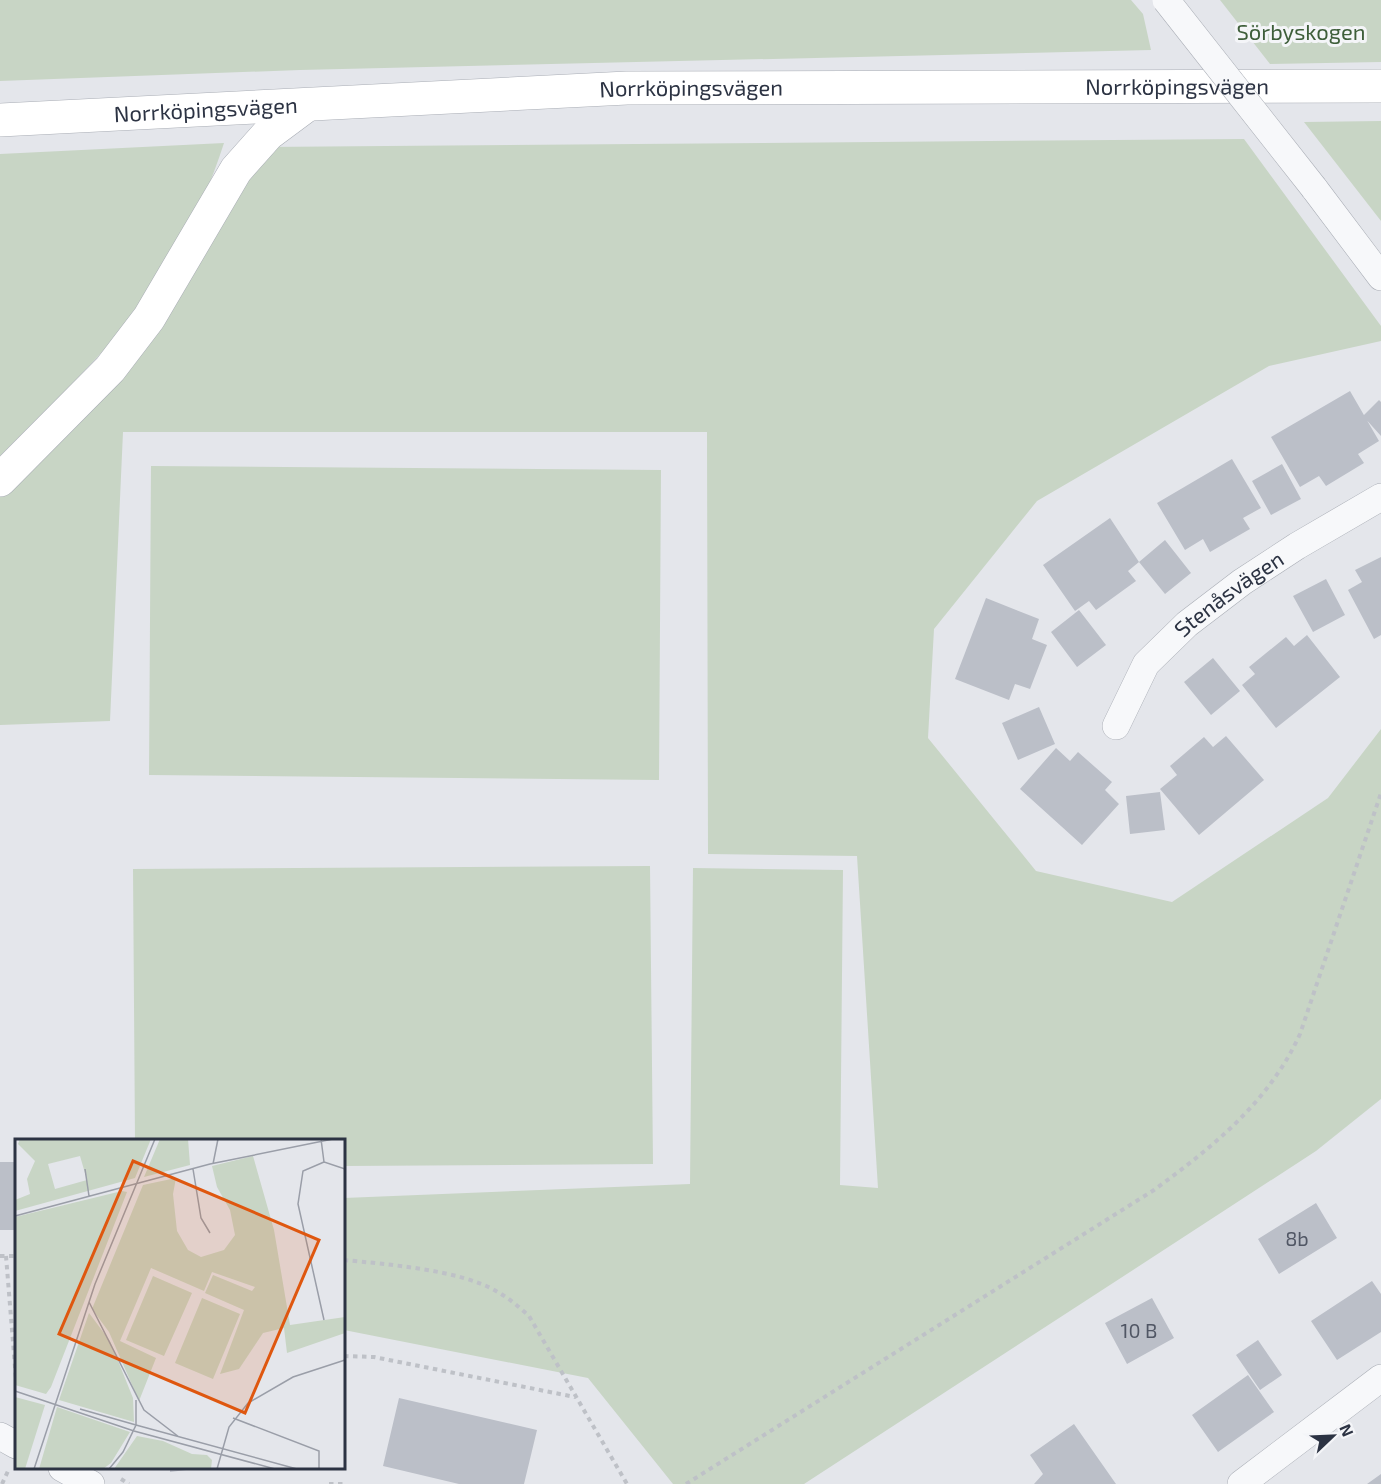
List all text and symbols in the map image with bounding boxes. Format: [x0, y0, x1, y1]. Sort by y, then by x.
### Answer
park label: Sörbyskogen [1236, 18, 1366, 44]
street label: Norrköpingsvägen [1085, 72, 1269, 99]
street label: Norrköpingsvägen [599, 74, 783, 101]
street label: Norrköpingsvägen [113, 91, 298, 126]
street label: Stenåsvägen [1168, 544, 1288, 641]
inset map [15, 1139, 345, 1469]
house number: 8b [1285, 1226, 1309, 1250]
house number: 10 B [1121, 1318, 1157, 1342]
north arrow [1303, 1406, 1363, 1466]
text: N [1336, 1421, 1358, 1439]

